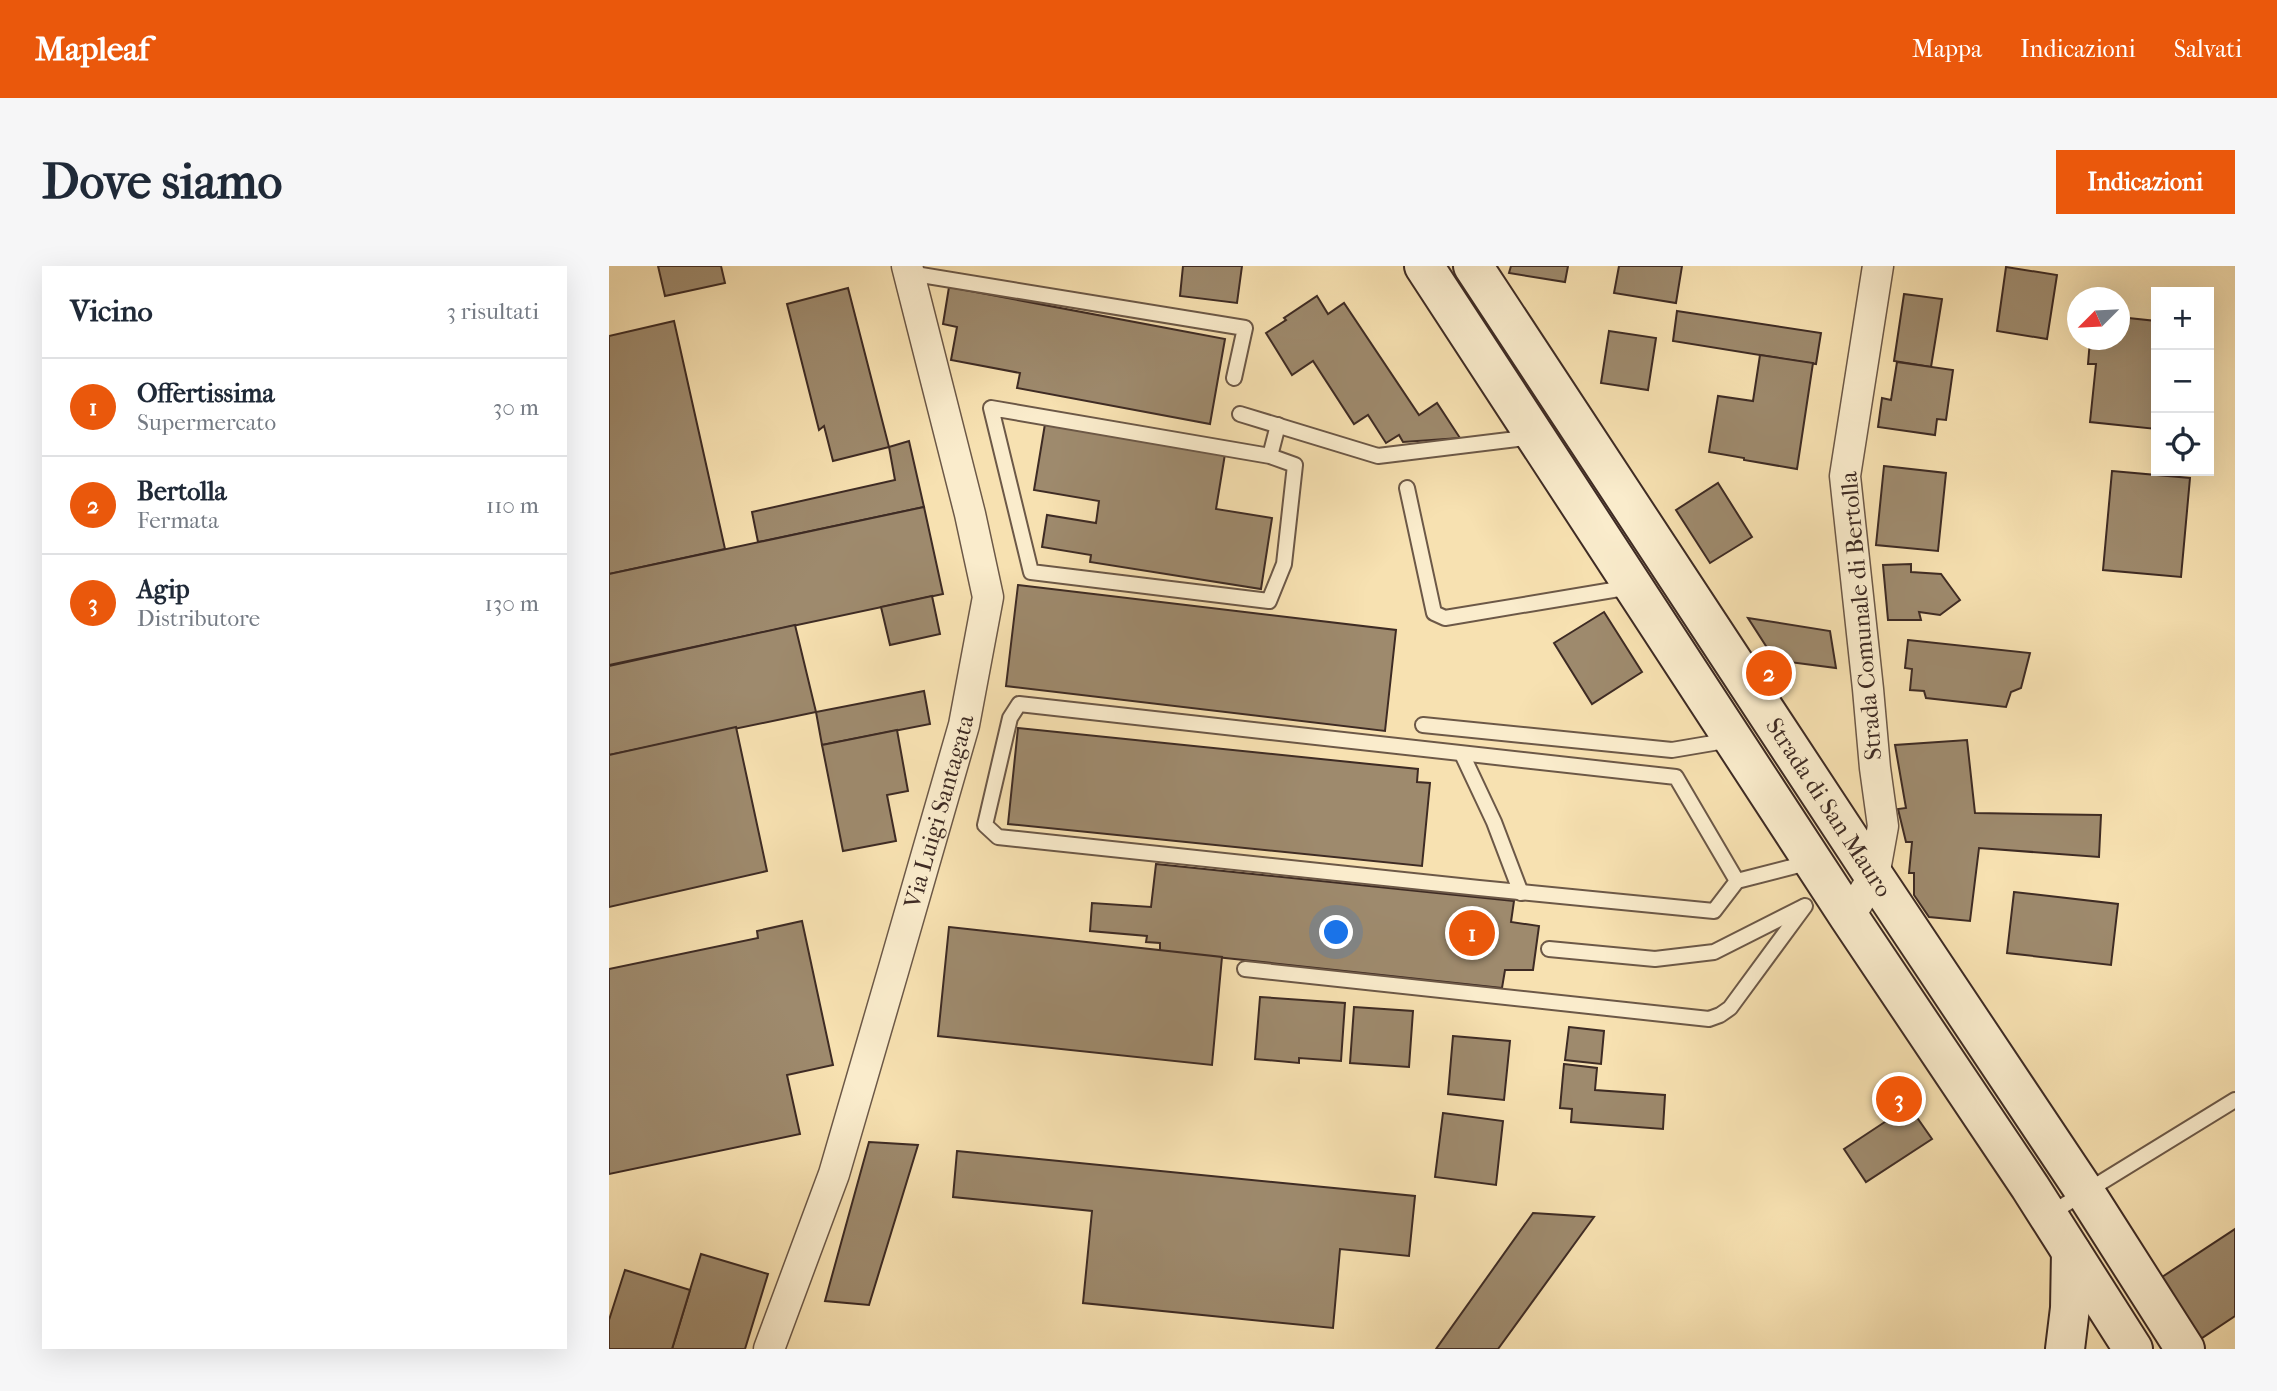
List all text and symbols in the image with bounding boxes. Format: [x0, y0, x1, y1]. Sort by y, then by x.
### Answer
text: Mapleaf [35, 30, 149, 69]
text: Mappa [1912, 35, 1982, 63]
text: Indicazioni [2020, 35, 2136, 63]
text: Salvati [2174, 35, 2242, 63]
button: Indicazioni [2056, 150, 2235, 214]
text: Dove siamo [42, 153, 282, 211]
north arrow [2067, 287, 2130, 350]
map controls [2151, 287, 2214, 476]
button: + [2151, 287, 2214, 350]
text: Vicino [70, 294, 153, 329]
text: 3 risultati [446, 298, 539, 325]
button: − [2151, 350, 2214, 413]
text: Offertissima [137, 378, 274, 409]
text: 1 [89, 394, 97, 421]
text: 30 m [493, 394, 539, 421]
text: Supermercato [137, 409, 276, 436]
button: locate [2151, 413, 2214, 476]
street label: Strada Comunale di Bertolla [1834, 470, 1888, 761]
text: Bertolla [137, 476, 227, 507]
text: 2 [87, 492, 99, 519]
text: 110 m [486, 492, 539, 519]
text: Fermata [137, 507, 219, 534]
text: Agip [137, 574, 190, 605]
text: 3 [88, 590, 98, 617]
text: 130 m [485, 590, 539, 617]
text: Distributore [137, 605, 260, 632]
pin: 2 [1746, 647, 1792, 699]
street label: Via Luigi Santagata [898, 712, 980, 912]
street label: Strada di San Mauro [1760, 713, 1898, 902]
pin: 1 [1449, 907, 1495, 959]
your location [1319, 915, 1353, 949]
pin: 3 [1876, 1073, 1922, 1125]

